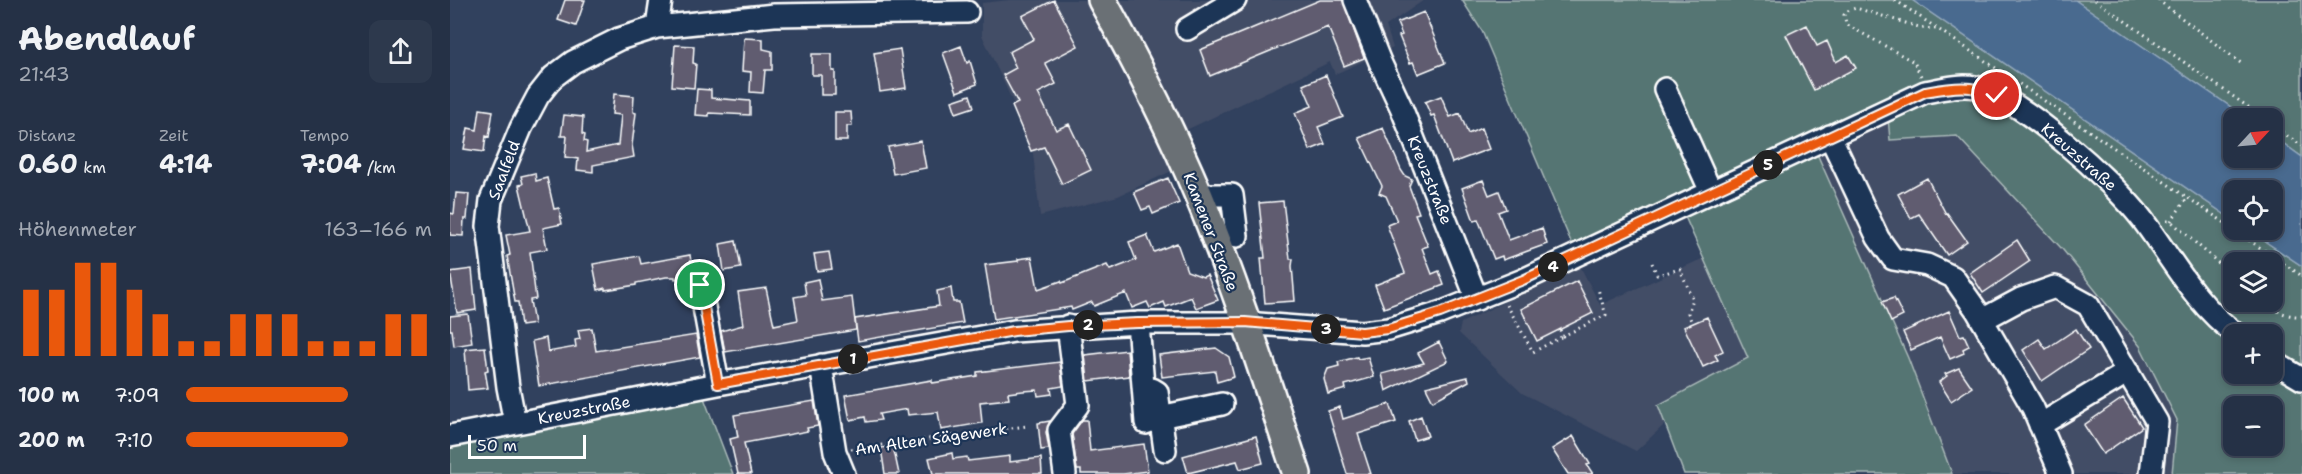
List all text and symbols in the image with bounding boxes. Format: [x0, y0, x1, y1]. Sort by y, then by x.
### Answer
text: Abendlauf [18, 16, 195, 61]
button: share [369, 20, 432, 83]
text: 21:43 [18, 61, 70, 87]
pin [1971, 69, 2022, 120]
icon: check [1980, 78, 2013, 111]
north arrow [2223, 108, 2283, 168]
map controls [2223, 108, 2283, 456]
street label: Kreuzstraße [2037, 118, 2121, 196]
text: Distanz [18, 125, 76, 146]
text: Zeit [159, 125, 188, 146]
text: Tempo [300, 125, 349, 146]
street label: Kreuzstraße [1403, 133, 1457, 227]
street label: Saalfeld [483, 137, 525, 203]
text: 0.60 [18, 146, 78, 181]
text: 4:14 [159, 146, 213, 181]
text: 7:04 [300, 146, 362, 181]
pin: 5 [1753, 150, 1783, 180]
text: 5 [1763, 154, 1773, 175]
text: km [78, 157, 106, 178]
text: /km [362, 157, 396, 178]
street label: Kamener Straße [1179, 170, 1243, 294]
button: locate [2223, 180, 2283, 240]
text: Höhenmeter [18, 216, 137, 242]
text: 163–166 m [324, 216, 432, 242]
pin: 4 [1538, 252, 1568, 282]
button: layers [2223, 252, 2283, 312]
text: 4 [1547, 256, 1559, 277]
pin [674, 259, 725, 310]
icon: arrive [683, 268, 716, 301]
pin: 2 [1073, 310, 1103, 340]
text: 2 [1082, 314, 1094, 335]
pin: 3 [1311, 314, 1341, 344]
text: 3 [1320, 318, 1332, 339]
button: + [2223, 324, 2283, 384]
pin: 1 [838, 344, 868, 374]
text: 1 [849, 348, 857, 369]
text: 100 m [18, 382, 80, 408]
text: 7:09 [114, 382, 160, 408]
street label: Kreuzstraße [536, 391, 632, 429]
button: − [2223, 396, 2283, 456]
street label: Am Alten Sägewerk [854, 418, 1008, 460]
text: 200 m [18, 427, 85, 453]
text: 7:10 [114, 427, 153, 453]
scale bar [468, 432, 586, 460]
text: 50 m [477, 435, 517, 456]

